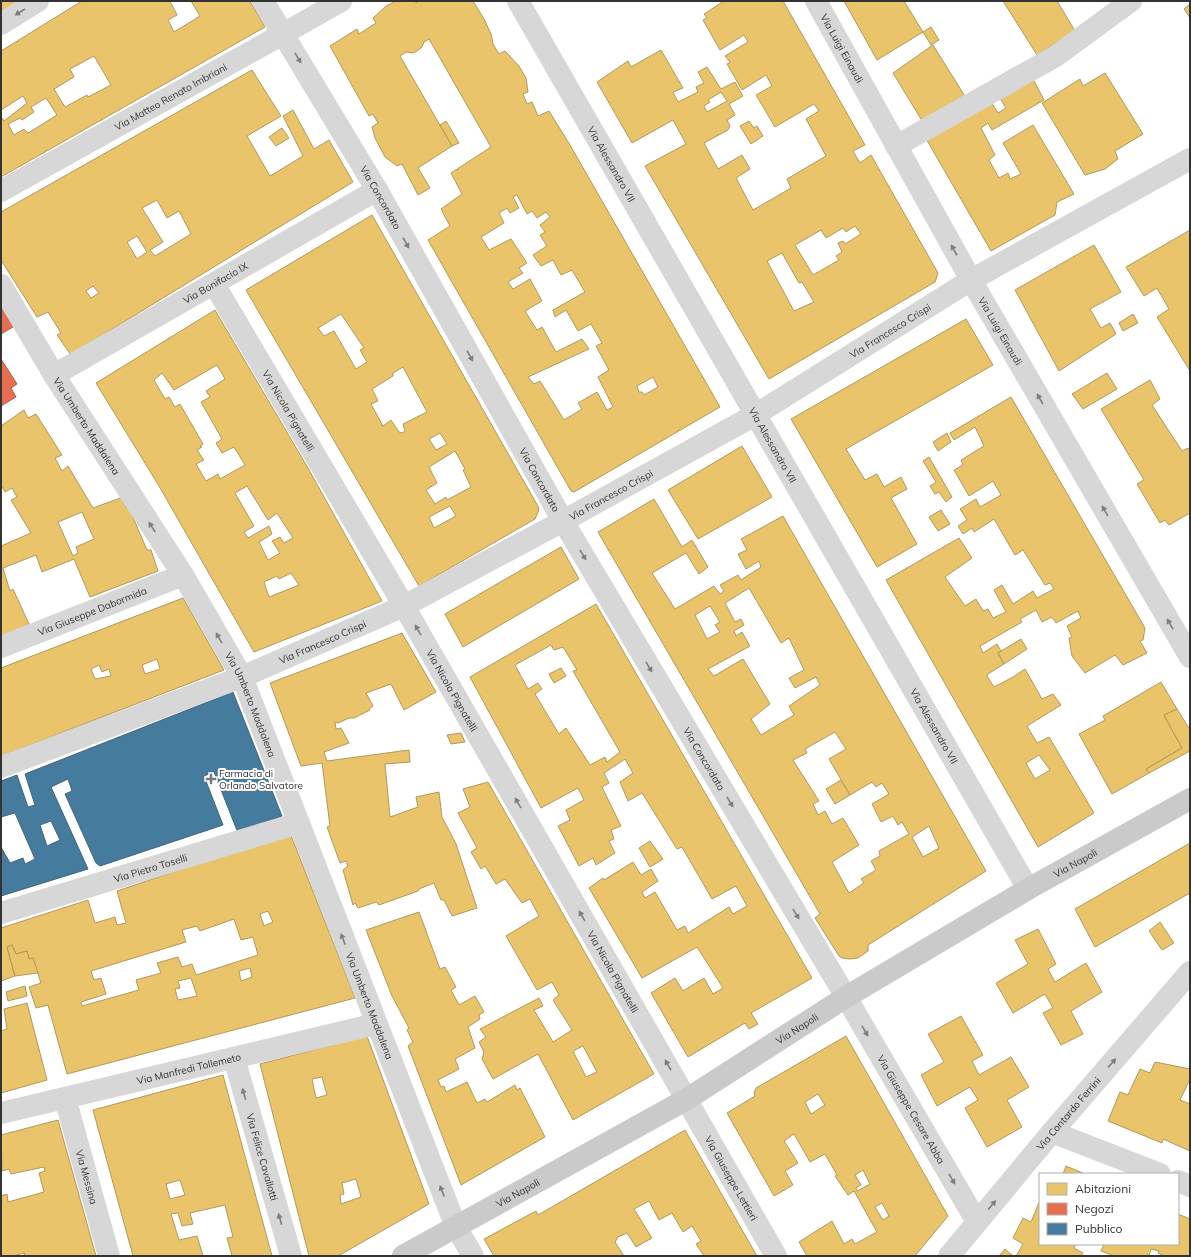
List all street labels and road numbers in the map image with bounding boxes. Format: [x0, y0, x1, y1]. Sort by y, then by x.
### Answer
street label: Via Luigi Einaudi [818, 11, 867, 85]
street label: Via Matteo Renato Imbriani [112, 60, 229, 133]
street label: Via Alessandro VII [585, 124, 638, 204]
street label: Via Concordato [357, 163, 404, 232]
street label: Via Bonifacio IX [181, 259, 251, 306]
street label: Via Luigi Einaudi [976, 294, 1025, 367]
street label: Via Francesco Crispi [847, 300, 933, 361]
street label: Via Nicola Pignatelli [260, 368, 318, 454]
street label: Via Umberto Maddalena [51, 375, 123, 477]
street label: Via Alessandro VII [746, 405, 800, 485]
street label: Via Concordato [517, 445, 563, 514]
street label: Via Francesco Crispi [567, 466, 655, 523]
street label: Via Giuseppe Dabormida [36, 584, 148, 638]
street label: Via Francesco Crispi [277, 617, 368, 667]
street label: Via Nicola Pignatelli [424, 647, 481, 734]
street label: Via Umberto Maddalena [222, 649, 279, 759]
street label: Via Alessandro VII [908, 686, 961, 766]
street label: Via Concordato [681, 725, 728, 793]
street label: Via Napoli [1051, 845, 1099, 880]
street label: Via Pietro Toselli [112, 851, 189, 885]
street label: Via Nicola Pignatelli [585, 928, 642, 1015]
street label: Via Umberto Maddalena [343, 950, 397, 1061]
street label: Via Napoli [773, 1010, 821, 1047]
street label: Via Manfredi Tollemeto [135, 1050, 242, 1087]
street label: Via Giuseppe Cesare Abba [875, 1052, 948, 1166]
street label: Via Contardo Ferrini [1033, 1074, 1103, 1153]
street label: Via Felice Cavallotti [244, 1112, 281, 1202]
street label: Via Giuseppe Lettieri [702, 1133, 761, 1223]
street label: Via Messina [73, 1148, 101, 1206]
street label: Via Napoli [494, 1175, 542, 1210]

